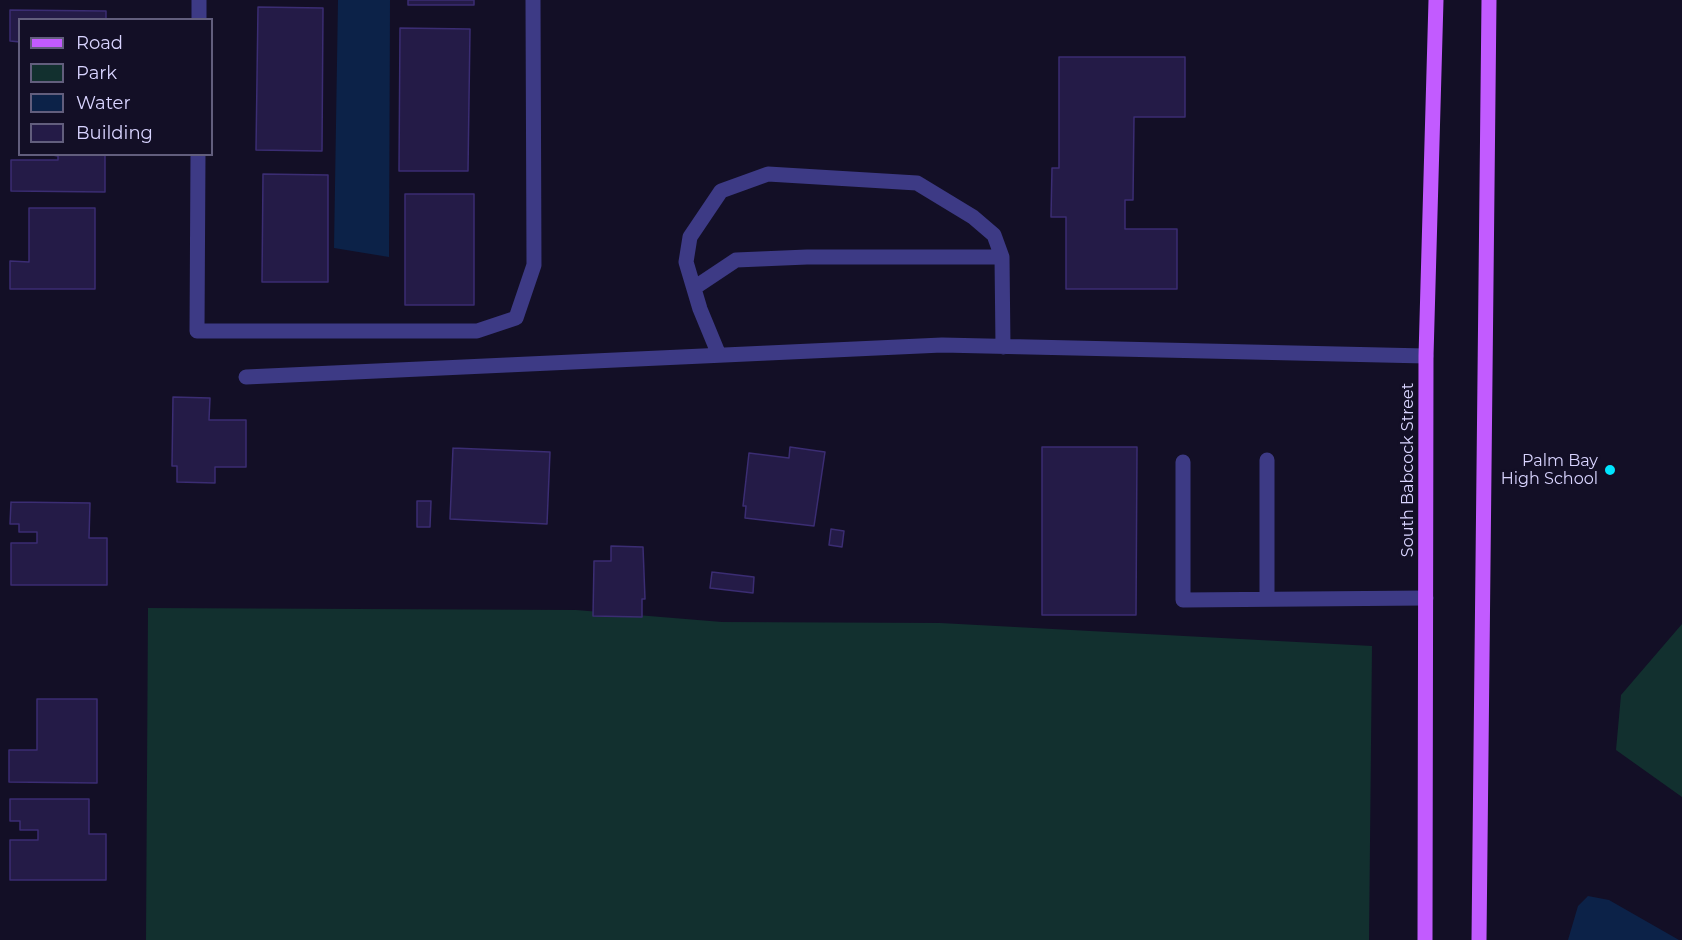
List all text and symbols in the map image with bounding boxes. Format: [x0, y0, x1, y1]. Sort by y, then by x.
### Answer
legend [18, 18, 213, 156]
text: Road [76, 32, 123, 54]
text: Park [76, 62, 117, 84]
text: Water [76, 92, 131, 114]
text: Building [76, 122, 153, 144]
street label: South Babcock Street [1398, 383, 1418, 557]
place label: Palm Bay High School [1501, 451, 1598, 489]
marker: Palm Bay High School [1603, 463, 1617, 477]

